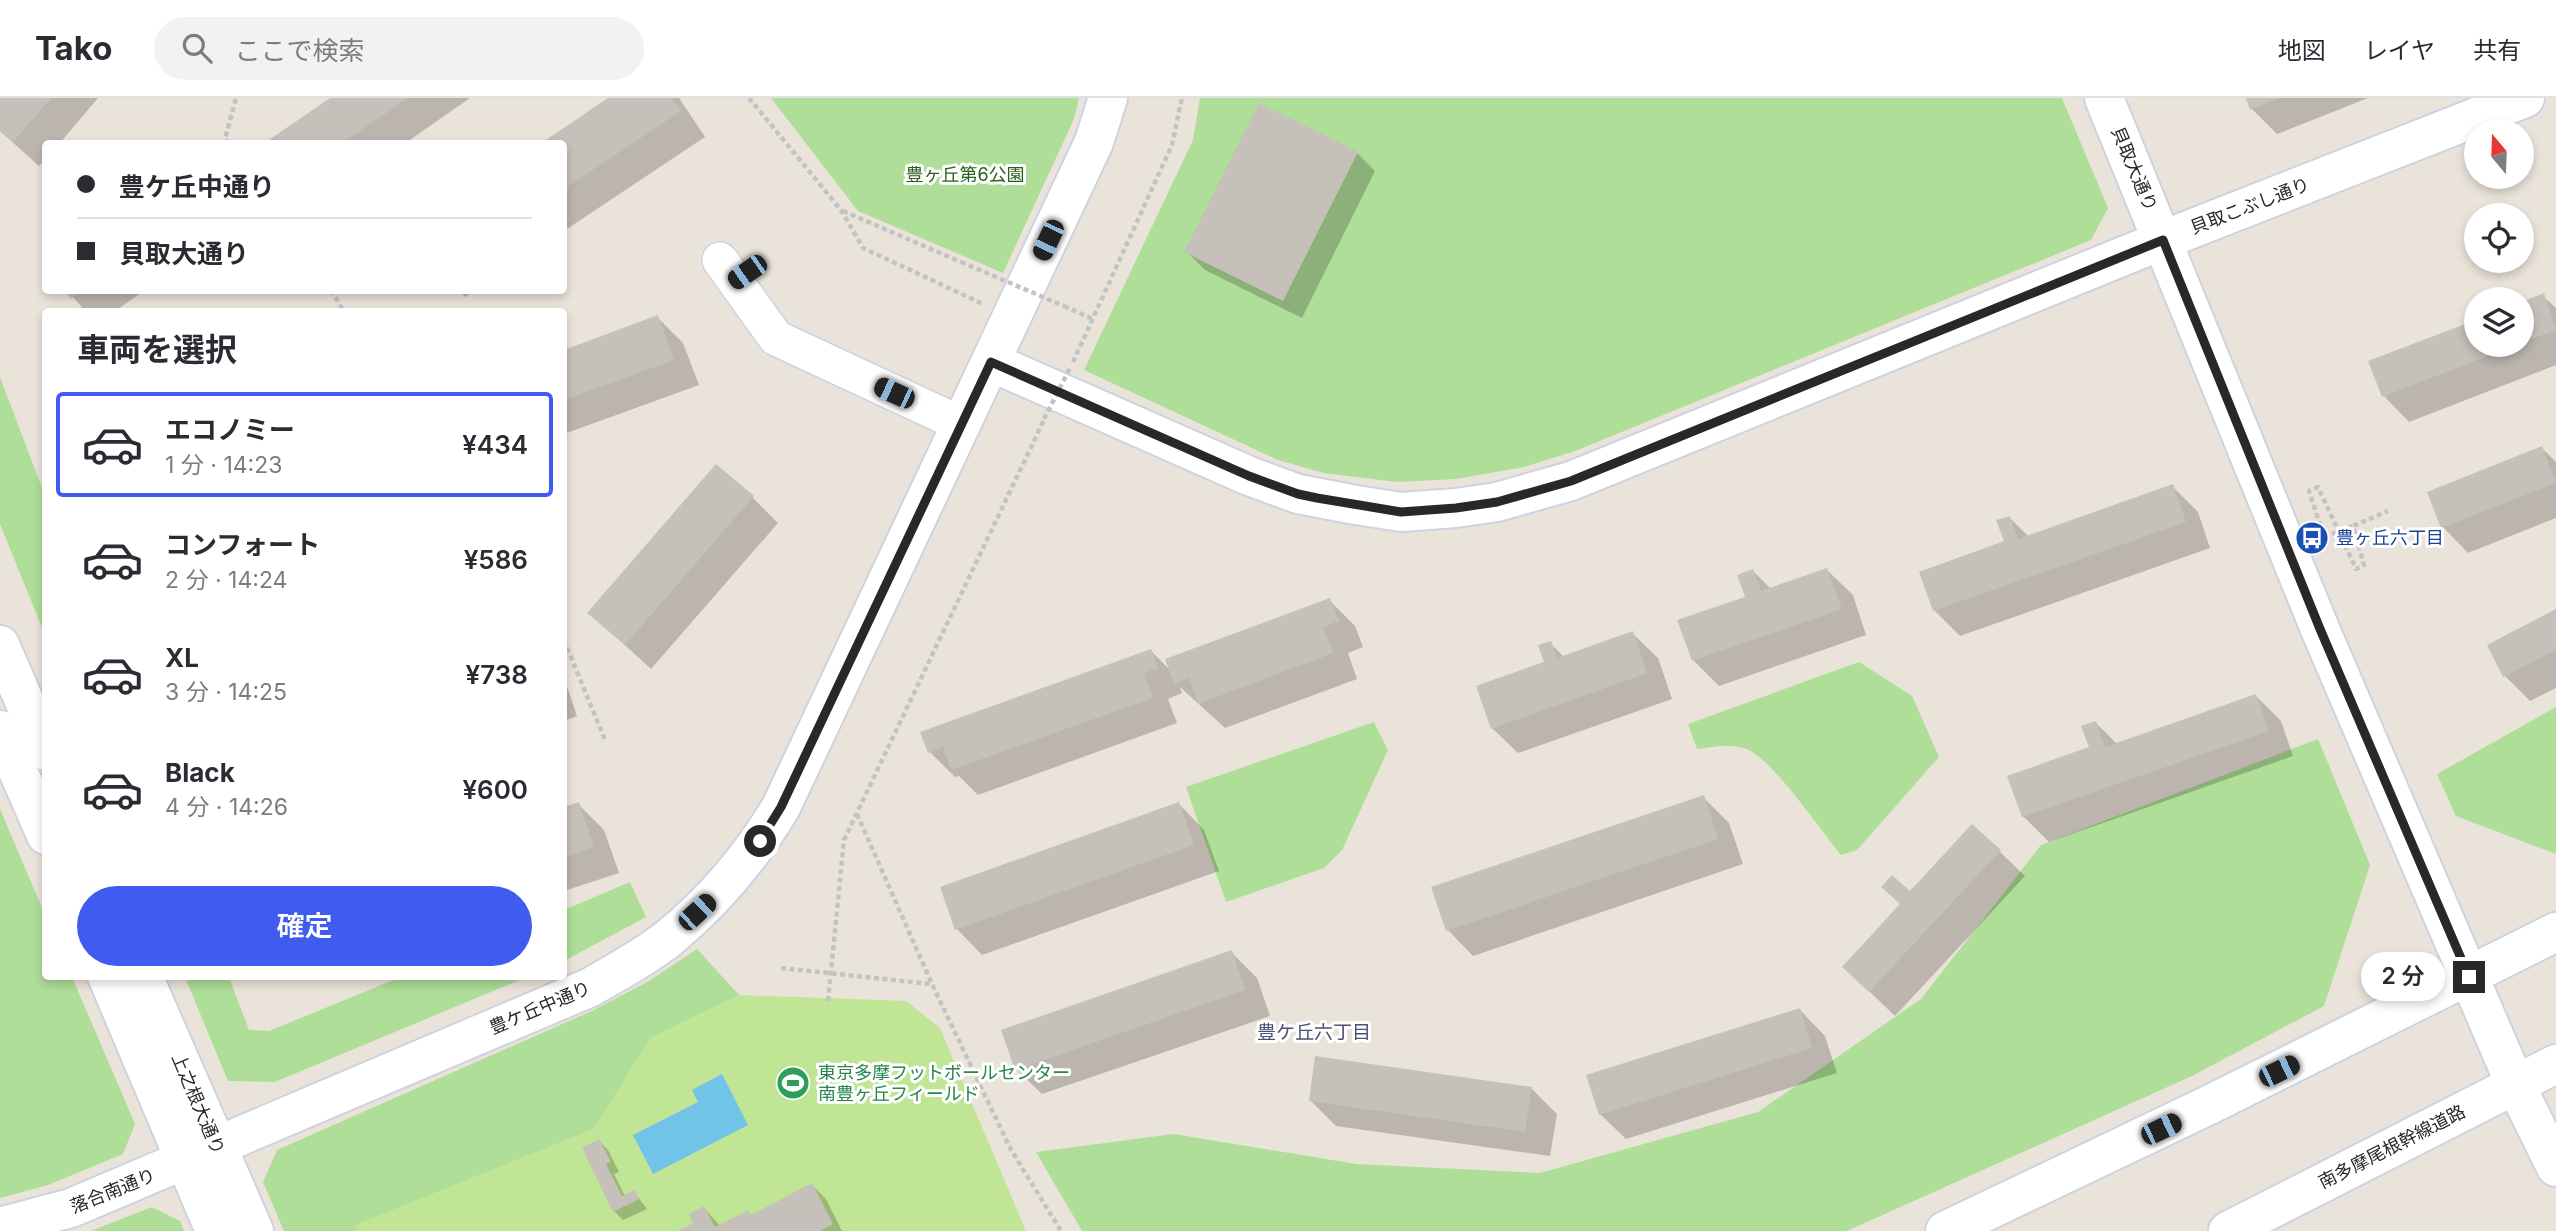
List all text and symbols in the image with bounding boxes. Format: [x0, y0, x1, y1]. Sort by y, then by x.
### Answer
search box [154, 17, 644, 80]
text: Tako [35, 28, 112, 68]
icon: search [178, 29, 216, 67]
text: ここで検索 [234, 35, 364, 66]
text: 地図 [2278, 36, 2326, 65]
text: レイヤ [2364, 36, 2435, 65]
text: 共有 [2473, 36, 2521, 65]
north arrow [2464, 119, 2534, 189]
map controls [2464, 119, 2534, 357]
street label: 貝取大通り [2107, 123, 2162, 214]
park label: 豊ヶ丘第6公園 [905, 164, 1025, 185]
text: 豊ケ丘中通り [119, 171, 275, 202]
street label: 貝取こぶし通り [2187, 173, 2312, 238]
button: locate [2464, 203, 2534, 273]
car [1030, 217, 1067, 263]
text: 貝取大通り [119, 238, 249, 269]
car [724, 251, 771, 293]
button: layers [2464, 287, 2534, 357]
text: 車両を選択 [77, 330, 237, 369]
car [871, 375, 918, 411]
icon: car [81, 413, 144, 476]
text: エコノミー [165, 414, 295, 445]
text: ¥434 [462, 429, 528, 460]
text: 1 分 · 14:23 [165, 451, 282, 479]
bus stop icon: 豊ヶ丘六丁目 [2293, 519, 2331, 557]
place label: 豊ヶ丘六丁目 [2336, 527, 2444, 548]
icon: car [81, 528, 144, 591]
text: コンフォート [165, 529, 320, 560]
text: ¥586 [464, 544, 528, 575]
text: 2 分 · 14:24 [165, 566, 287, 594]
text: XL [165, 642, 199, 673]
icon: car [81, 643, 144, 706]
text: ¥738 [466, 659, 528, 690]
text: 3 分 · 14:25 [165, 678, 287, 706]
text: Black [165, 757, 235, 788]
icon: car [81, 758, 144, 821]
text: ¥600 [462, 774, 528, 805]
text: 4 分 · 14:26 [165, 793, 288, 821]
route start [744, 825, 776, 857]
button: 確定 [77, 886, 532, 966]
car [675, 890, 720, 934]
callout: 2 分 [2360, 952, 2444, 1001]
route end [2453, 961, 2485, 993]
text: 2 分 [2381, 962, 2425, 990]
street label: 豊ケ丘中通り [486, 977, 594, 1038]
district label: 豊ケ丘六丁目 [1257, 1021, 1371, 1044]
street label: 上之根大通り [168, 1050, 229, 1158]
car [2256, 1052, 2303, 1090]
place label: 東京多摩フットボールセンター 南豊ヶ丘フィールド [818, 1062, 1070, 1104]
sports icon: 東京多摩フットボールセンター 南豊ヶ丘フィールド [774, 1064, 812, 1102]
street label: 南多摩尾根幹線道路 [2315, 1100, 2469, 1193]
car [2138, 1110, 2185, 1148]
street label: 落合南通り [67, 1164, 158, 1217]

